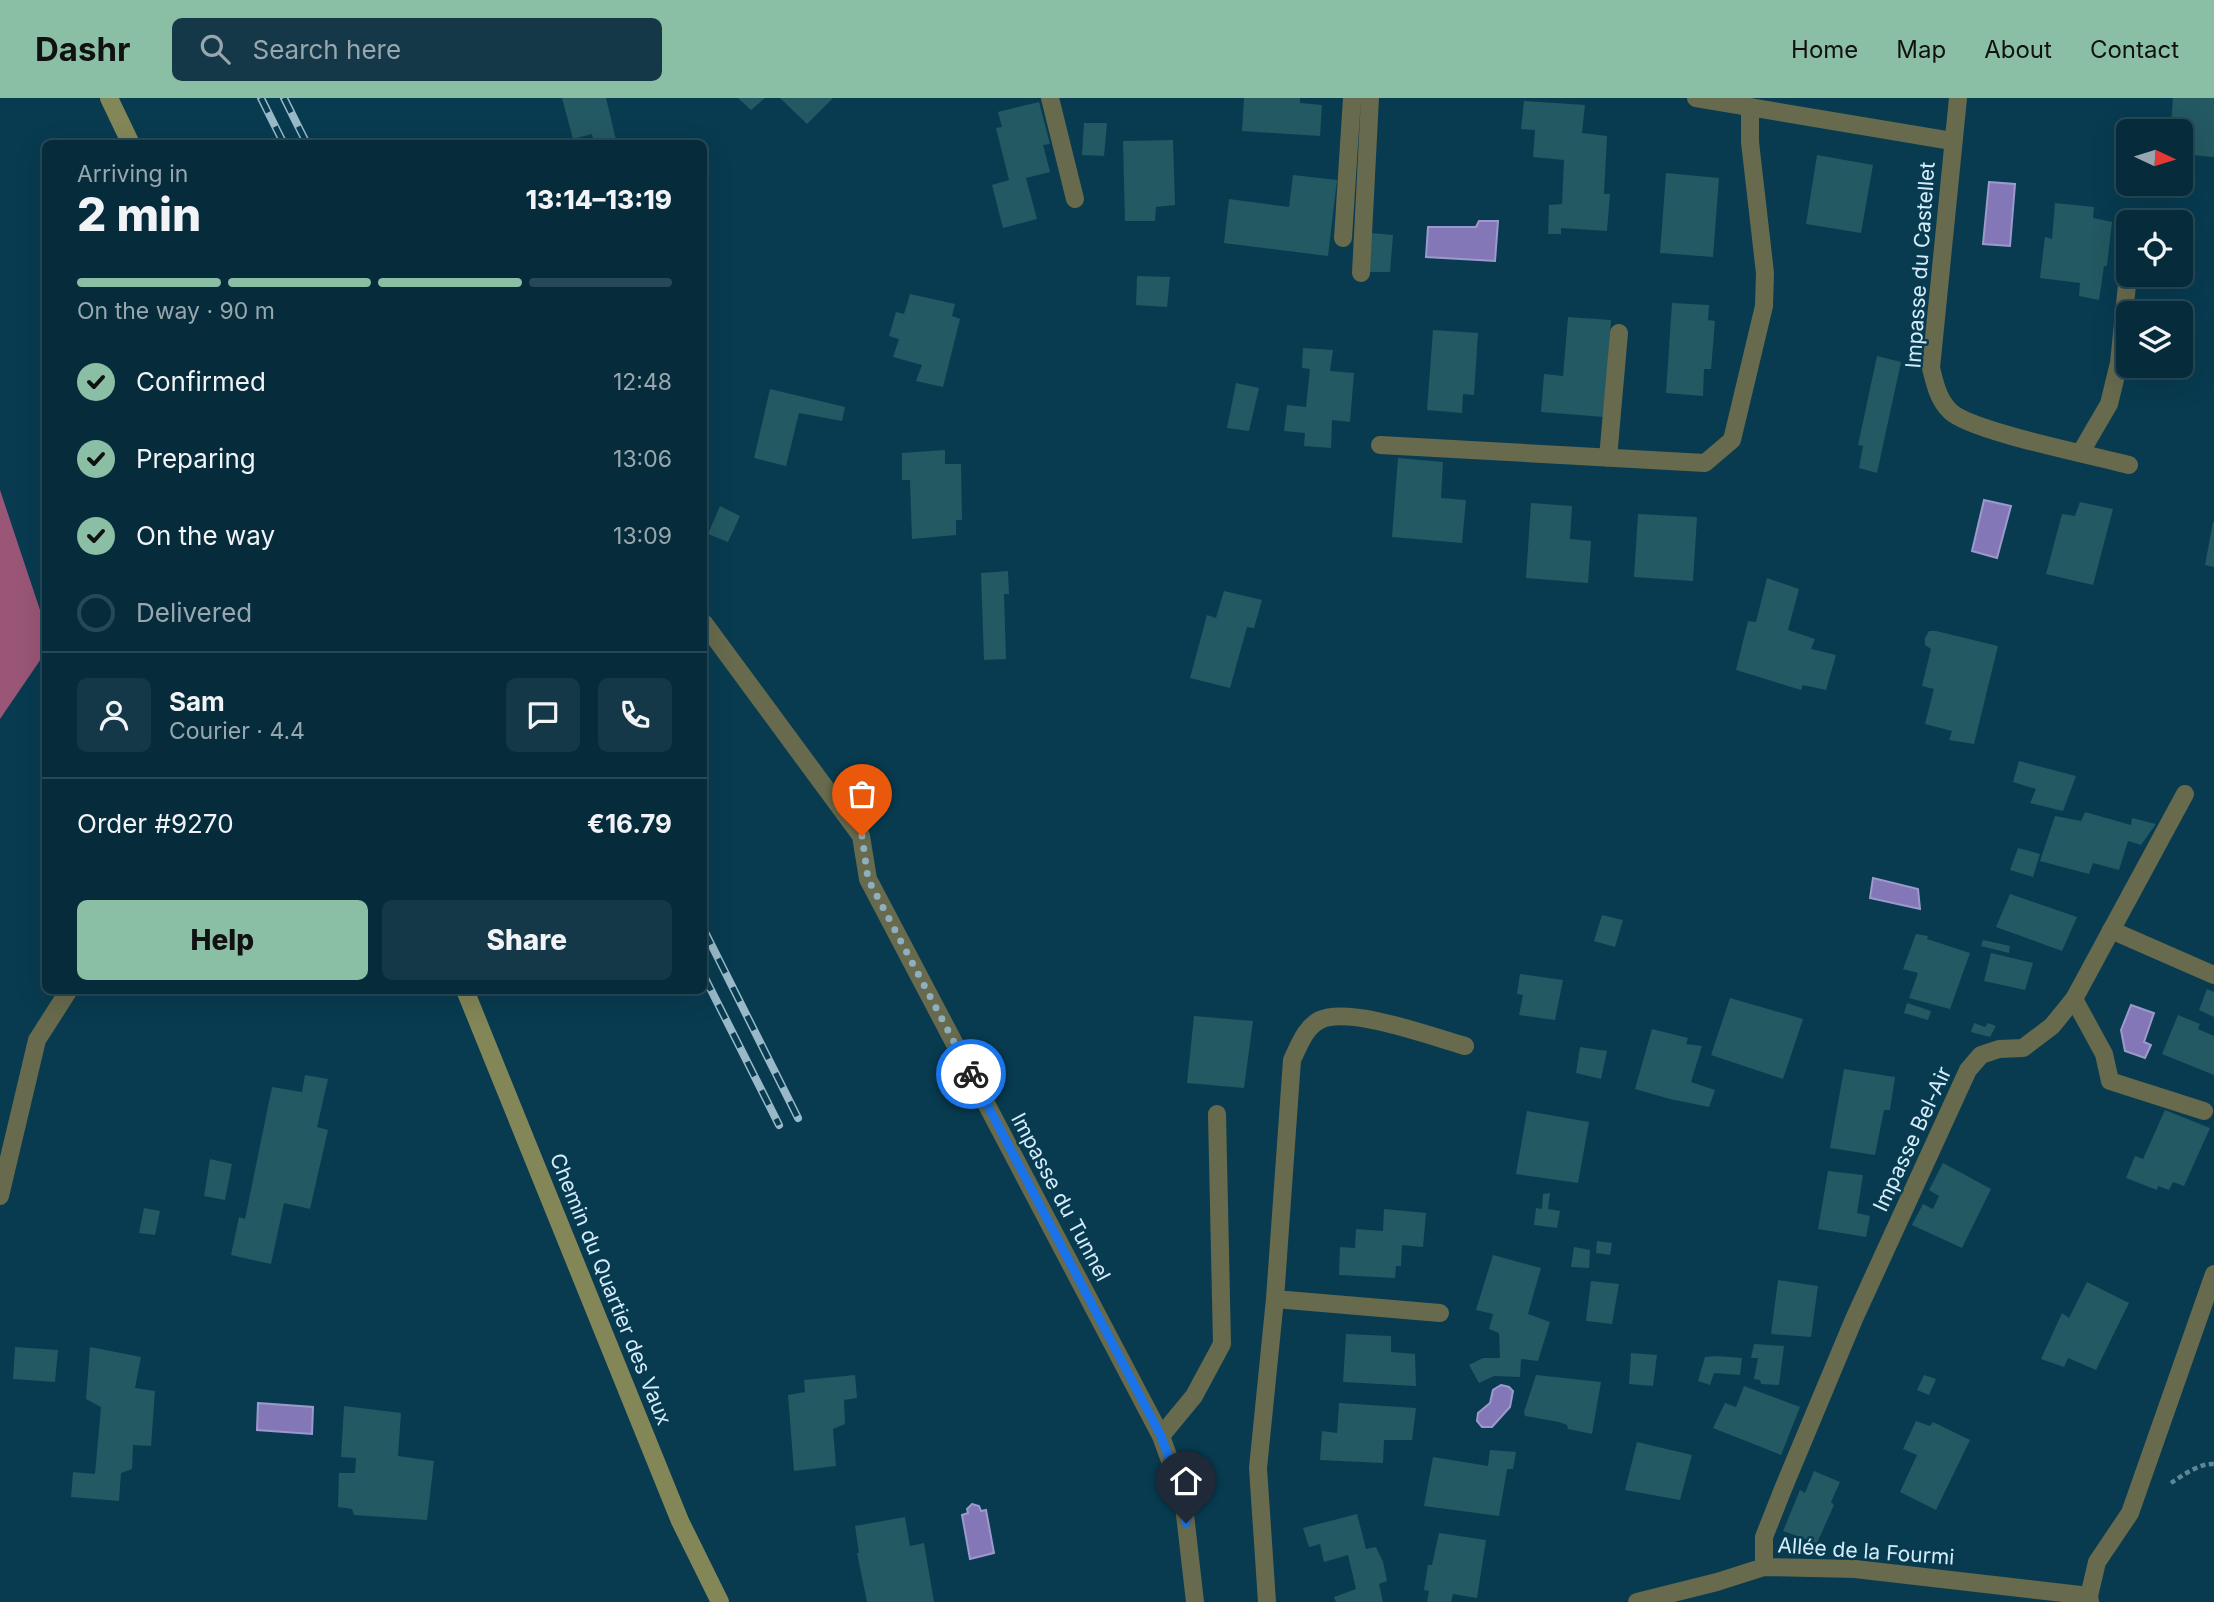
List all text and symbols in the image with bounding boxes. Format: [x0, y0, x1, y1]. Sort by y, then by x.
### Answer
search box [172, 18, 662, 81]
text: Dashr [35, 29, 130, 69]
icon: search [196, 30, 234, 68]
text: Search here [252, 34, 401, 65]
text: Home [1791, 35, 1858, 64]
text: Map [1896, 35, 1946, 64]
text: About [1984, 35, 2052, 64]
text: Contact [2090, 35, 2179, 64]
north arrow [2116, 119, 2193, 196]
map controls [2116, 119, 2193, 378]
text: Arriving in [77, 160, 188, 188]
street label: Impasse du Castellet [1900, 161, 1940, 369]
text: 13:14–13:19 [526, 184, 672, 215]
text: 2 min [77, 186, 201, 242]
button: locate [2116, 210, 2193, 287]
text: On the way · 90 m [77, 297, 275, 325]
button: layers [2116, 301, 2193, 378]
icon: check [77, 363, 115, 401]
text: Confirmed [136, 366, 266, 397]
text: 12:48 [613, 368, 672, 396]
icon: check [77, 440, 115, 478]
text: Preparing [136, 443, 256, 474]
text: 13:06 [613, 445, 672, 473]
icon: check [77, 517, 115, 555]
text: On the way [136, 520, 275, 551]
text: 13:09 [613, 522, 672, 550]
text: Delivered [136, 597, 252, 628]
button: person [77, 678, 151, 752]
button: chat [506, 678, 580, 752]
button: phone [598, 678, 672, 752]
text: Sam [169, 686, 225, 717]
text: Courier · 4.4 [169, 717, 305, 745]
pin [832, 764, 892, 836]
icon: bag [843, 775, 881, 813]
text: Order #9270 [77, 808, 234, 839]
text: €16.79 [587, 808, 672, 839]
button: Help [77, 900, 368, 980]
button: Share [382, 900, 672, 980]
courier [936, 1039, 1006, 1109]
icon: bike [952, 1055, 990, 1093]
street label: Impasse Bel-Air [1868, 1063, 1957, 1215]
street label: Impasse du Tunnel [1006, 1109, 1116, 1285]
street label: Chemin du Quartier des Vaux [545, 1150, 677, 1428]
pin [1156, 1451, 1216, 1523]
icon: home [1167, 1462, 1205, 1500]
street label: Allée de la Fourmi [1777, 1532, 1955, 1570]

